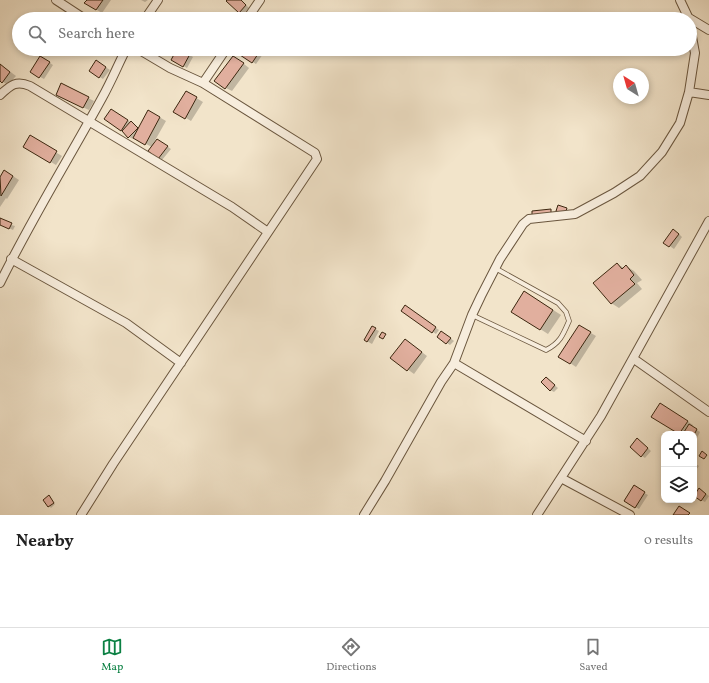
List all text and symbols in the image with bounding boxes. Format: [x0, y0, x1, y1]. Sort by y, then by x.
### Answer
search box [12, 12, 697, 56]
icon: search [26, 23, 48, 45]
text: Search here [58, 24, 135, 45]
north arrow [613, 68, 649, 104]
map controls [661, 431, 697, 503]
button: locate [661, 431, 697, 467]
button: layers [661, 467, 697, 503]
text: Nearby [16, 530, 74, 553]
text: 0 results [644, 532, 693, 550]
tab: Map [101, 636, 123, 675]
tab: Directions [326, 636, 377, 675]
tab: Saved [579, 636, 608, 675]

